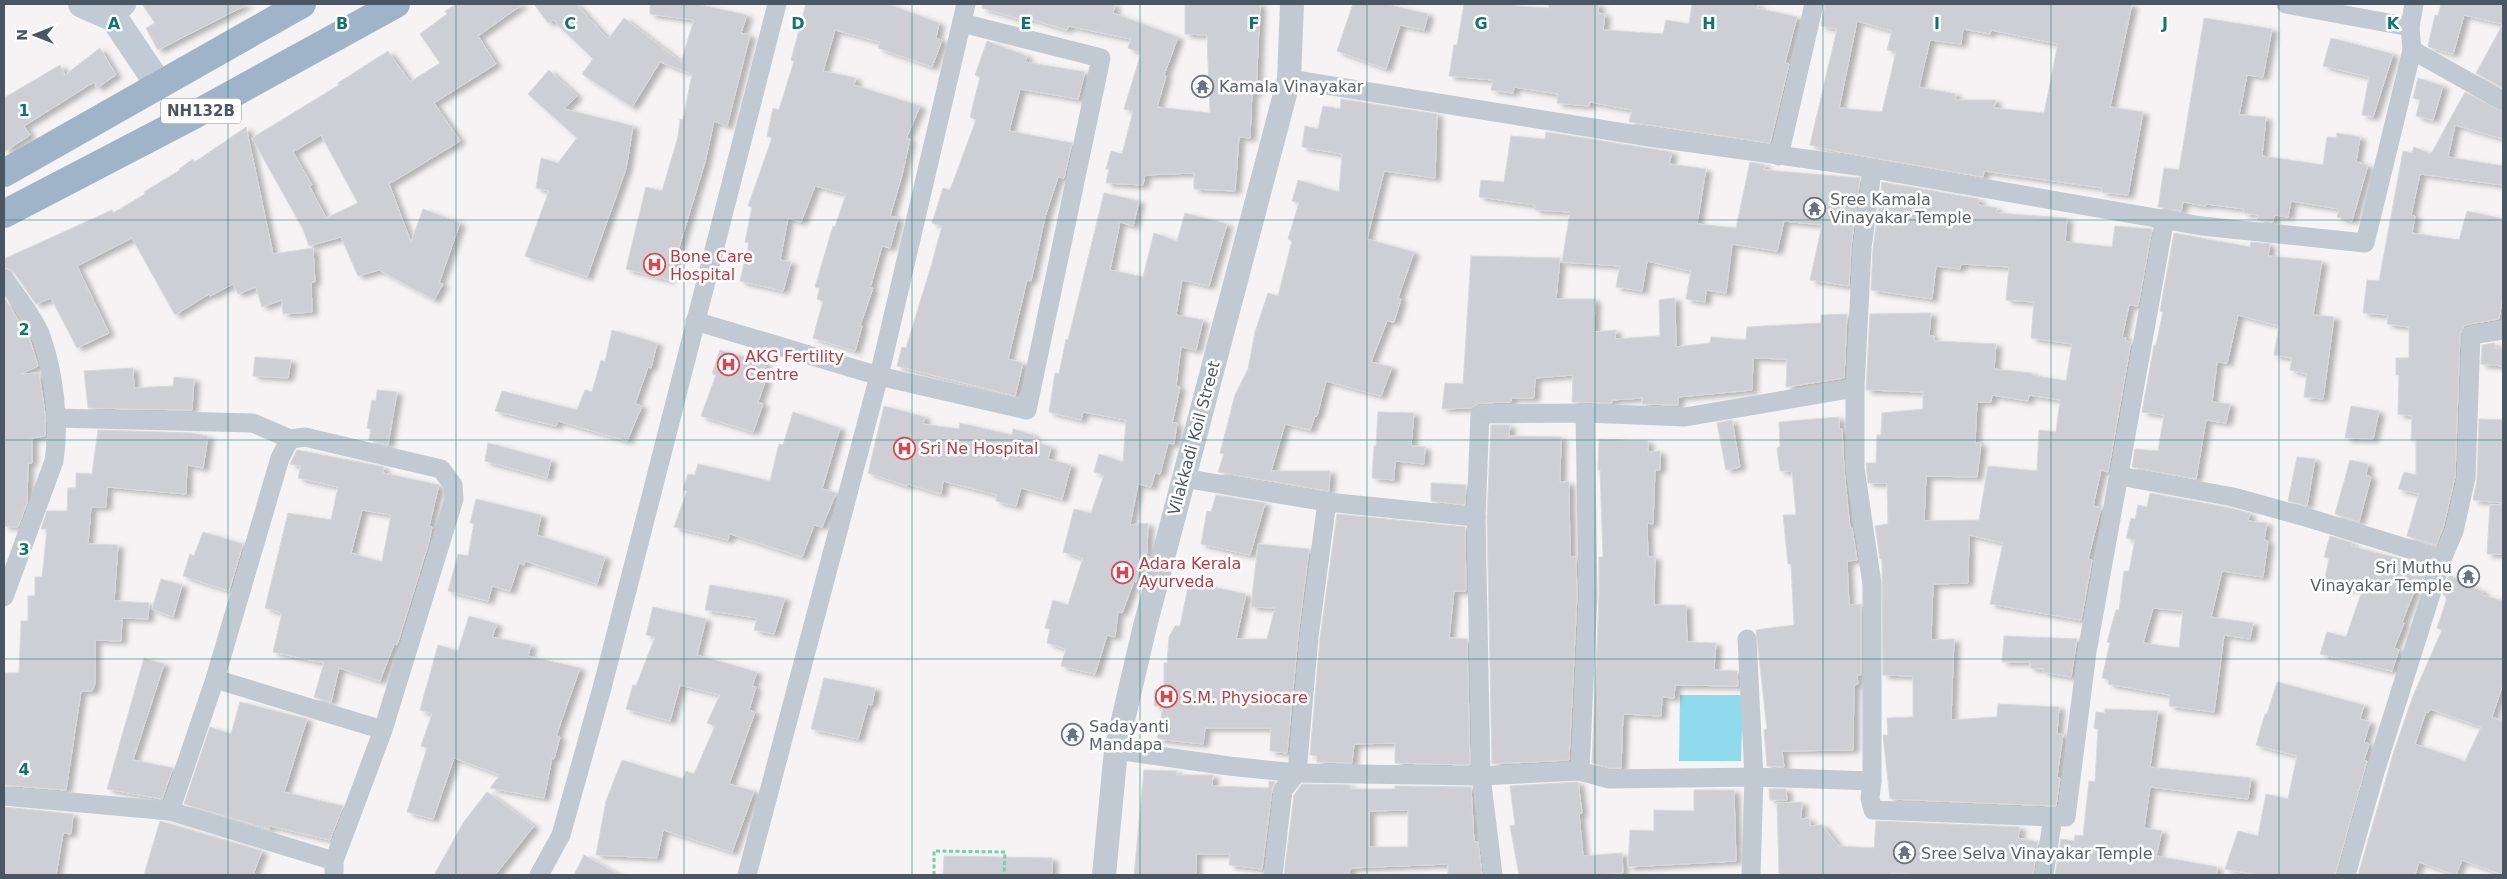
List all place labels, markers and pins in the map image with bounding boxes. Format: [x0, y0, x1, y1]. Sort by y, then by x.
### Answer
temple icon: Kamala Vinayakar [1191, 74, 1215, 98]
place label: Kamala Vinayakar [1219, 77, 1364, 96]
place label: Sree Kamala Vinayakar Temple [1830, 190, 1972, 227]
temple icon: Sree Kamala Vinayakar Temple [1802, 196, 1826, 220]
place label: Bone Care Hospital [670, 247, 753, 284]
hospital icon: Bone Care Hospital [642, 253, 666, 277]
place label: AKG Fertility Centre [745, 347, 844, 384]
hospital icon: AKG Fertility Centre [717, 353, 741, 377]
hospital icon: Sri Ne Hospital [892, 436, 916, 460]
place label: Sri Ne Hospital [920, 439, 1038, 458]
place label: Adara Kerala Ayurveda [1139, 554, 1241, 591]
place label: Sri Muthu Vinayakar Temple [2310, 558, 2452, 595]
hospital icon: Adara Kerala Ayurveda [1111, 560, 1135, 584]
temple icon: Sri Muthu Vinayakar Temple [2456, 564, 2480, 588]
hospital icon: S.M. Physiocare [1154, 685, 1178, 709]
place label: S.M. Physiocare [1182, 688, 1308, 707]
place label: Sadayanti Mandapa [1089, 717, 1169, 754]
temple icon: Sadayanti Mandapa [1061, 723, 1085, 747]
temple icon: Sree Selva Vinayakar Temple [1893, 841, 1917, 865]
place label: Sree Selva Vinayakar Temple [1921, 844, 2153, 863]

